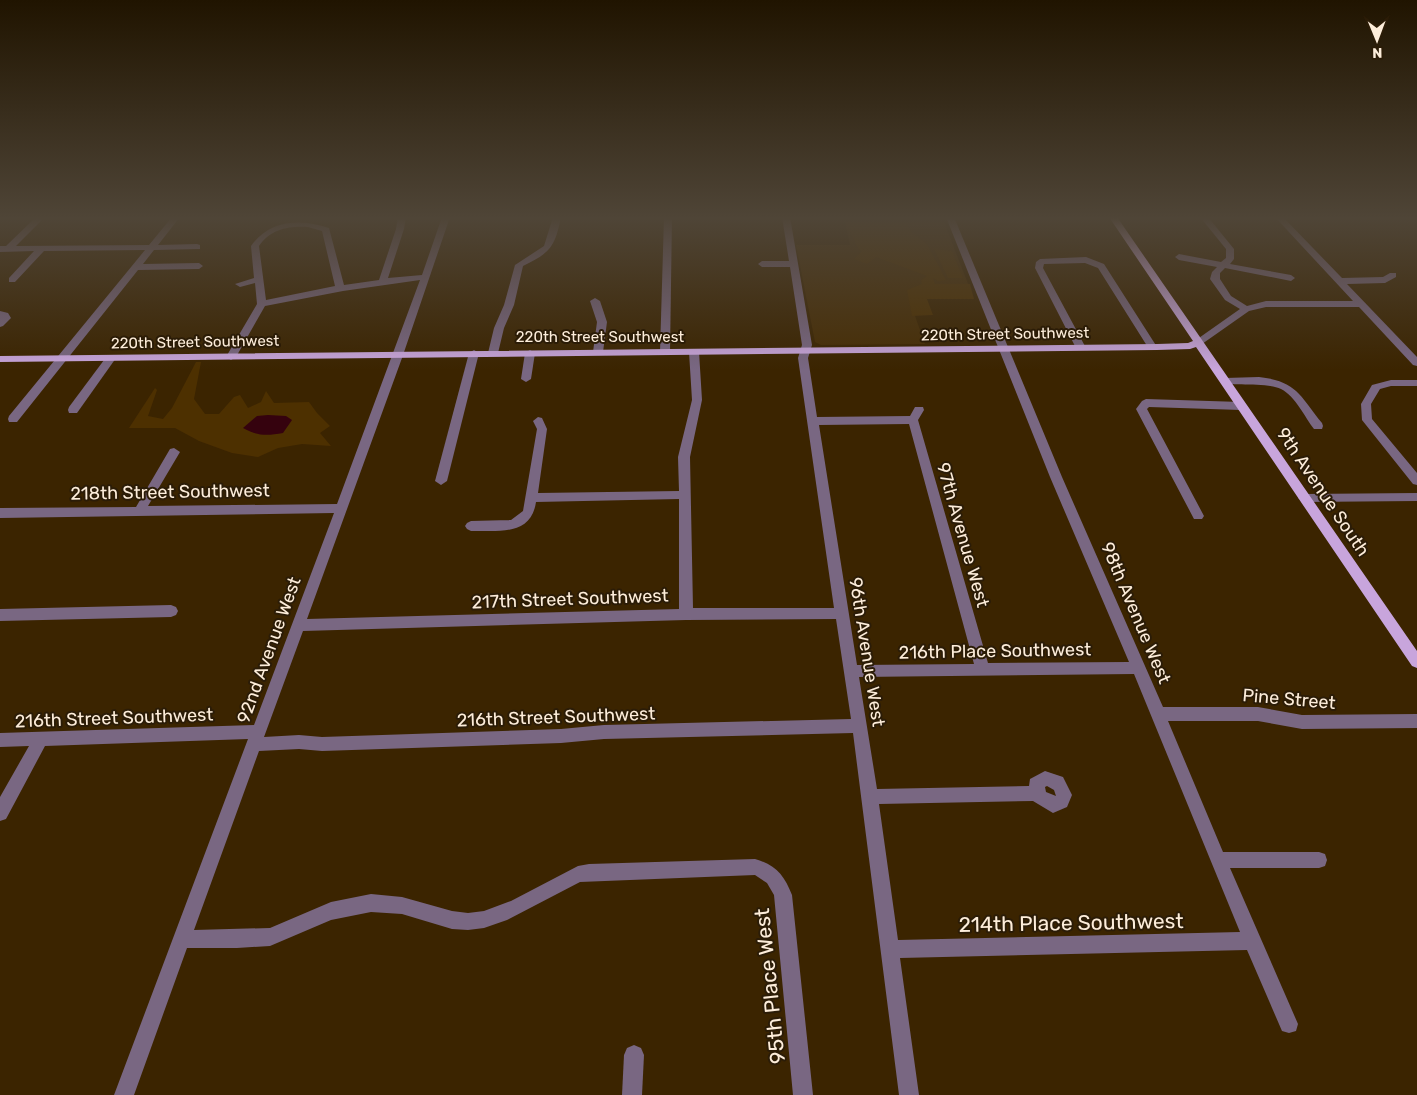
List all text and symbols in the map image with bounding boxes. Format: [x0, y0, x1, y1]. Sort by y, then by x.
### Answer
north arrow [1352, 15, 1402, 65]
text: N [1372, 44, 1382, 61]
street label: 220th Street Southwest [921, 324, 1089, 344]
street label: 220th Street Southwest [516, 328, 684, 346]
street label: 220th Street Southwest [111, 332, 279, 352]
street label: 9th Avenue South [1272, 423, 1374, 561]
street label: 97th Avenue West [932, 460, 994, 610]
street label: 218th Street Southwest [70, 479, 270, 505]
street label: 98th Avenue West [1096, 539, 1176, 687]
street label: 92nd Avenue West [232, 574, 306, 726]
street label: 96th Avenue West [844, 576, 890, 728]
street label: 217th Street Southwest [471, 585, 669, 613]
street label: 216th Place Southwest [899, 638, 1091, 664]
street label: Pine Street [1242, 684, 1336, 714]
street label: 216th Street Southwest [456, 703, 656, 731]
street label: 216th Street Southwest [14, 704, 214, 732]
street label: 95th Place West [749, 907, 790, 1065]
street label: 214th Place Southwest [958, 908, 1184, 937]

